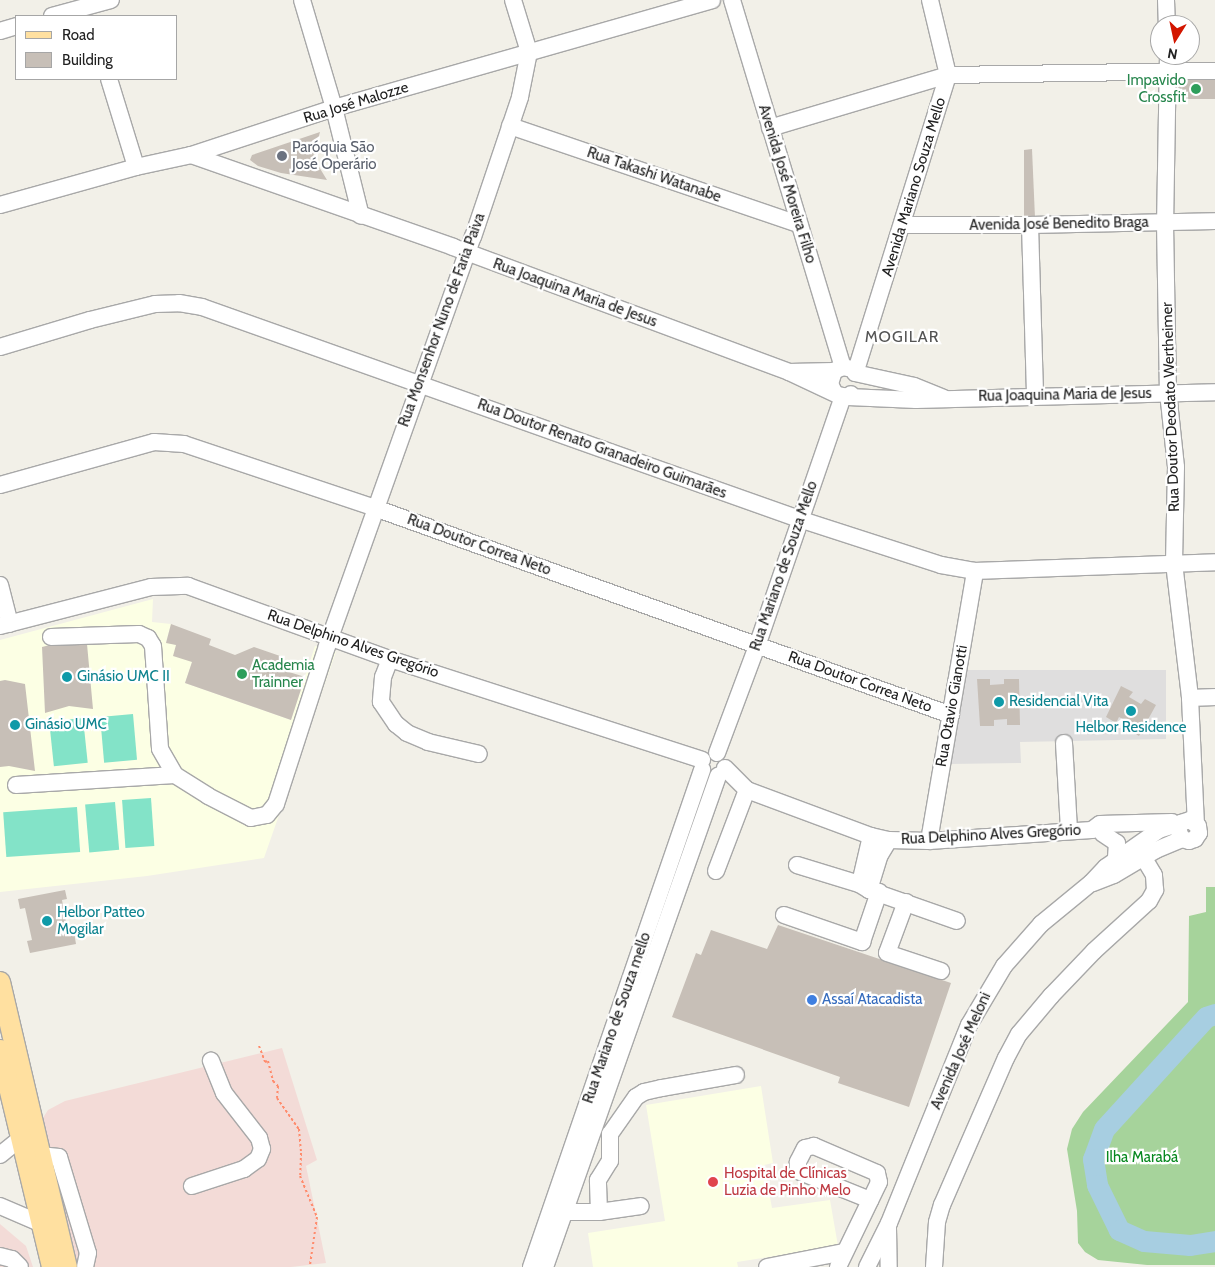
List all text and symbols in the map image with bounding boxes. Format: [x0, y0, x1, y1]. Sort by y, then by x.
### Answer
legend [15, 15, 178, 80]
north arrow [1150, 15, 1200, 65]
text: Road [62, 26, 95, 44]
text: N [1166, 44, 1179, 64]
text: Building [62, 51, 113, 69]
place label: Impavido Crossfit [1127, 71, 1186, 106]
street label: Rua José Malozze [301, 78, 411, 128]
marker: Impavido Crossfit [1190, 83, 1202, 95]
street label: Avenida Mariano Souza Mello [878, 95, 950, 279]
street label: Avenida José Moreira Filho [754, 103, 820, 265]
place label: Paróquia São José Operário [292, 138, 377, 173]
street label: Rua Takashi Watanabe [585, 144, 723, 206]
marker: Paróquia São José Operário [276, 150, 288, 162]
street label: Rua Monsenhor Nuno de Faria Paiva [395, 211, 489, 429]
street label: Avenida José Benedito Braga [969, 213, 1149, 235]
street label: Rua Joaquina Maria de Jesus [490, 255, 660, 331]
street label: Rua Doutor Deodato Wertheimer [1158, 302, 1184, 512]
district label: MOGILAR [864, 327, 940, 347]
street label: Rua Joaquina Maria de Jesus [978, 384, 1152, 406]
street label: Rua Doutor Renato Granadeiro Guimarães [475, 395, 729, 503]
street label: Rua Mariano de Souza Mello [746, 479, 822, 653]
street label: Rua Doutor Correa Neto [405, 511, 553, 579]
street label: Rua Delphino Alves Gregório [265, 606, 441, 682]
street label: Rua Otavio Gianotti [932, 644, 972, 768]
street label: Rua Doutor Correa Neto [786, 648, 934, 716]
place label: Academia Trainner [252, 656, 315, 691]
place label: Ginásio UMC II [77, 668, 170, 686]
marker: Academia Trainner [236, 668, 248, 680]
marker: Ginásio UMC II [61, 671, 73, 683]
place label: Residencial Vita [1009, 693, 1109, 711]
marker: Residencial Vita [993, 696, 1005, 708]
marker: Helbor Residence [1125, 705, 1137, 717]
place label: Ginásio UMC [25, 716, 107, 734]
marker: Ginásio UMC [9, 719, 21, 731]
place label: Helbor Residence [1076, 719, 1186, 737]
street label: Rua Delphino Alves Gregório [901, 821, 1081, 849]
place label: Helbor Patteo Mogilar [57, 903, 145, 938]
marker: Helbor Patteo Mogilar [41, 915, 53, 927]
street label: Rua Mariano de Souza mello [579, 930, 655, 1106]
street label: Avenida José Meloni [927, 990, 995, 1112]
place label: Assaí Atacadista [822, 991, 922, 1009]
marker: Assaí Atacadista [806, 994, 818, 1006]
park label: Ilha Marabá [1106, 1149, 1178, 1167]
place label: Hospital de Clínicas Luzia de Pinho Melo [724, 1164, 851, 1199]
marker: Hospital de Clínicas Luzia de Pinho Melo [706, 1175, 720, 1189]

